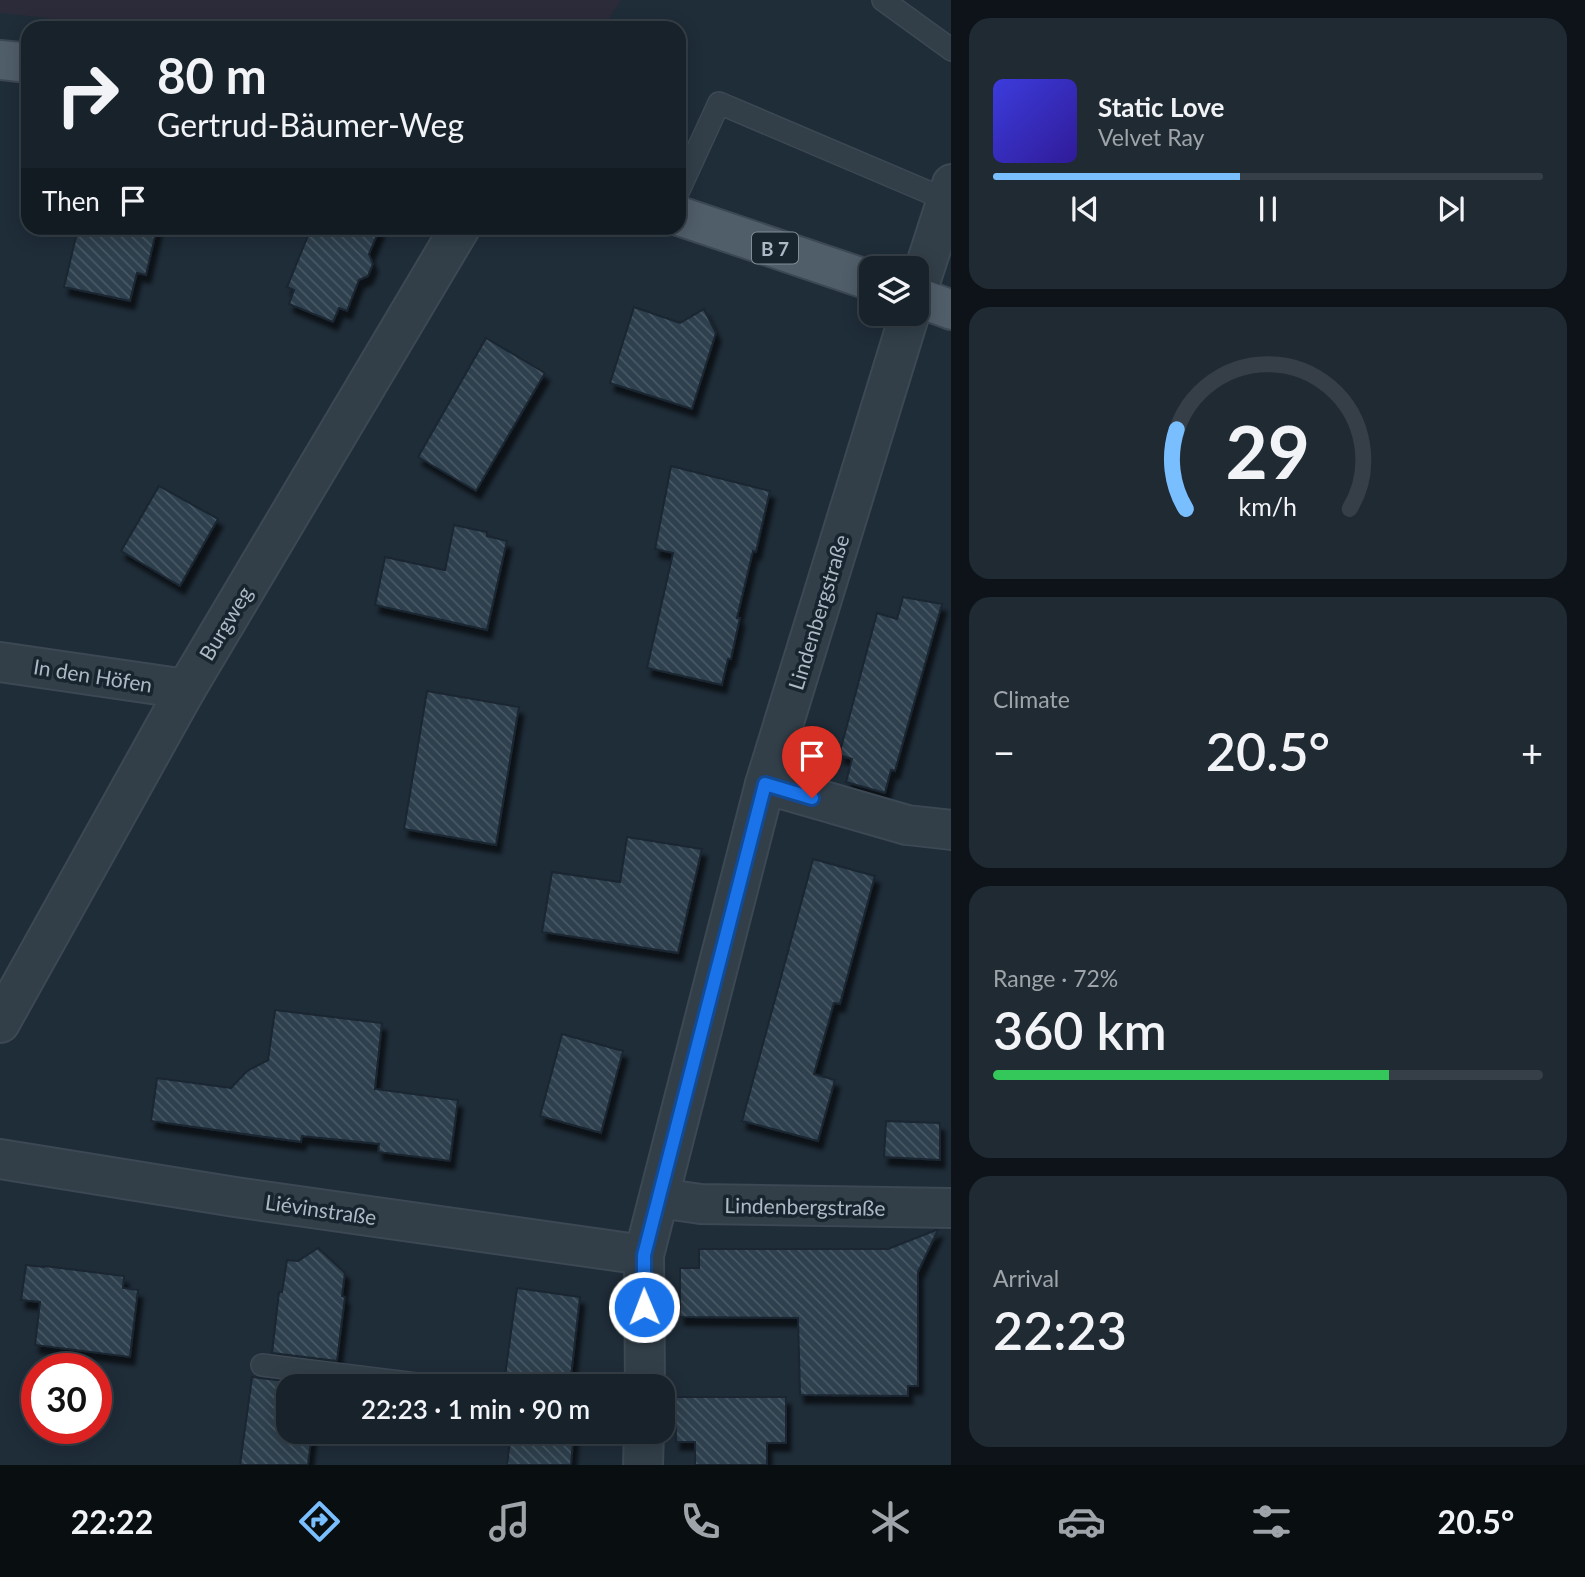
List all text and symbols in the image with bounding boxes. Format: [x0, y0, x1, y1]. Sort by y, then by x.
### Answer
text: 80 m [157, 46, 267, 104]
icon: right [42, 49, 133, 140]
text: Static Love [1098, 91, 1225, 123]
text: Gertrud-Bäumer-Weg [157, 105, 464, 144]
text: Velvet Ray [1098, 123, 1204, 151]
icon: arrive [114, 182, 152, 220]
text: Then [42, 185, 100, 217]
icon: previous [1066, 190, 1104, 228]
icon: pause [1249, 190, 1287, 228]
icon: next [1432, 190, 1470, 228]
road number: B 7 [752, 232, 798, 264]
map controls [859, 256, 929, 326]
button: layers [859, 256, 929, 326]
text: 29 [1226, 408, 1310, 496]
text: km/h [1239, 491, 1297, 521]
street label: Lindenbergstraße [782, 531, 854, 693]
street label: Burgweg [193, 581, 257, 664]
street label: In den Höfen [32, 653, 154, 697]
text: Climate [993, 685, 1070, 713]
text: 20.5° [1206, 720, 1330, 782]
pin [782, 726, 842, 798]
text: − [993, 729, 1015, 775]
text: + [1521, 729, 1543, 775]
icon: arrive [793, 737, 831, 775]
text: Range · 72% [993, 964, 1118, 992]
text: 360 km [993, 999, 1167, 1061]
street label: Liévinstraße [264, 1189, 378, 1229]
street label: Lindenbergstraße [724, 1192, 886, 1220]
text: Arrival [993, 1264, 1059, 1292]
position arrow [607, 1270, 681, 1344]
text: 22:23 [993, 1299, 1127, 1361]
speed limit sign: 30 [21, 1353, 112, 1444]
text: 22:23 · 1 min · 90 m [361, 1393, 590, 1425]
icon: directions [295, 1497, 344, 1546]
icon: music [485, 1497, 534, 1546]
icon: phone [676, 1497, 725, 1546]
icon: climate [866, 1497, 915, 1546]
icon: car [1057, 1497, 1106, 1546]
icon: filters [1247, 1497, 1296, 1546]
text: 22:22 [71, 1502, 153, 1541]
text: 20.5° [1438, 1502, 1514, 1541]

